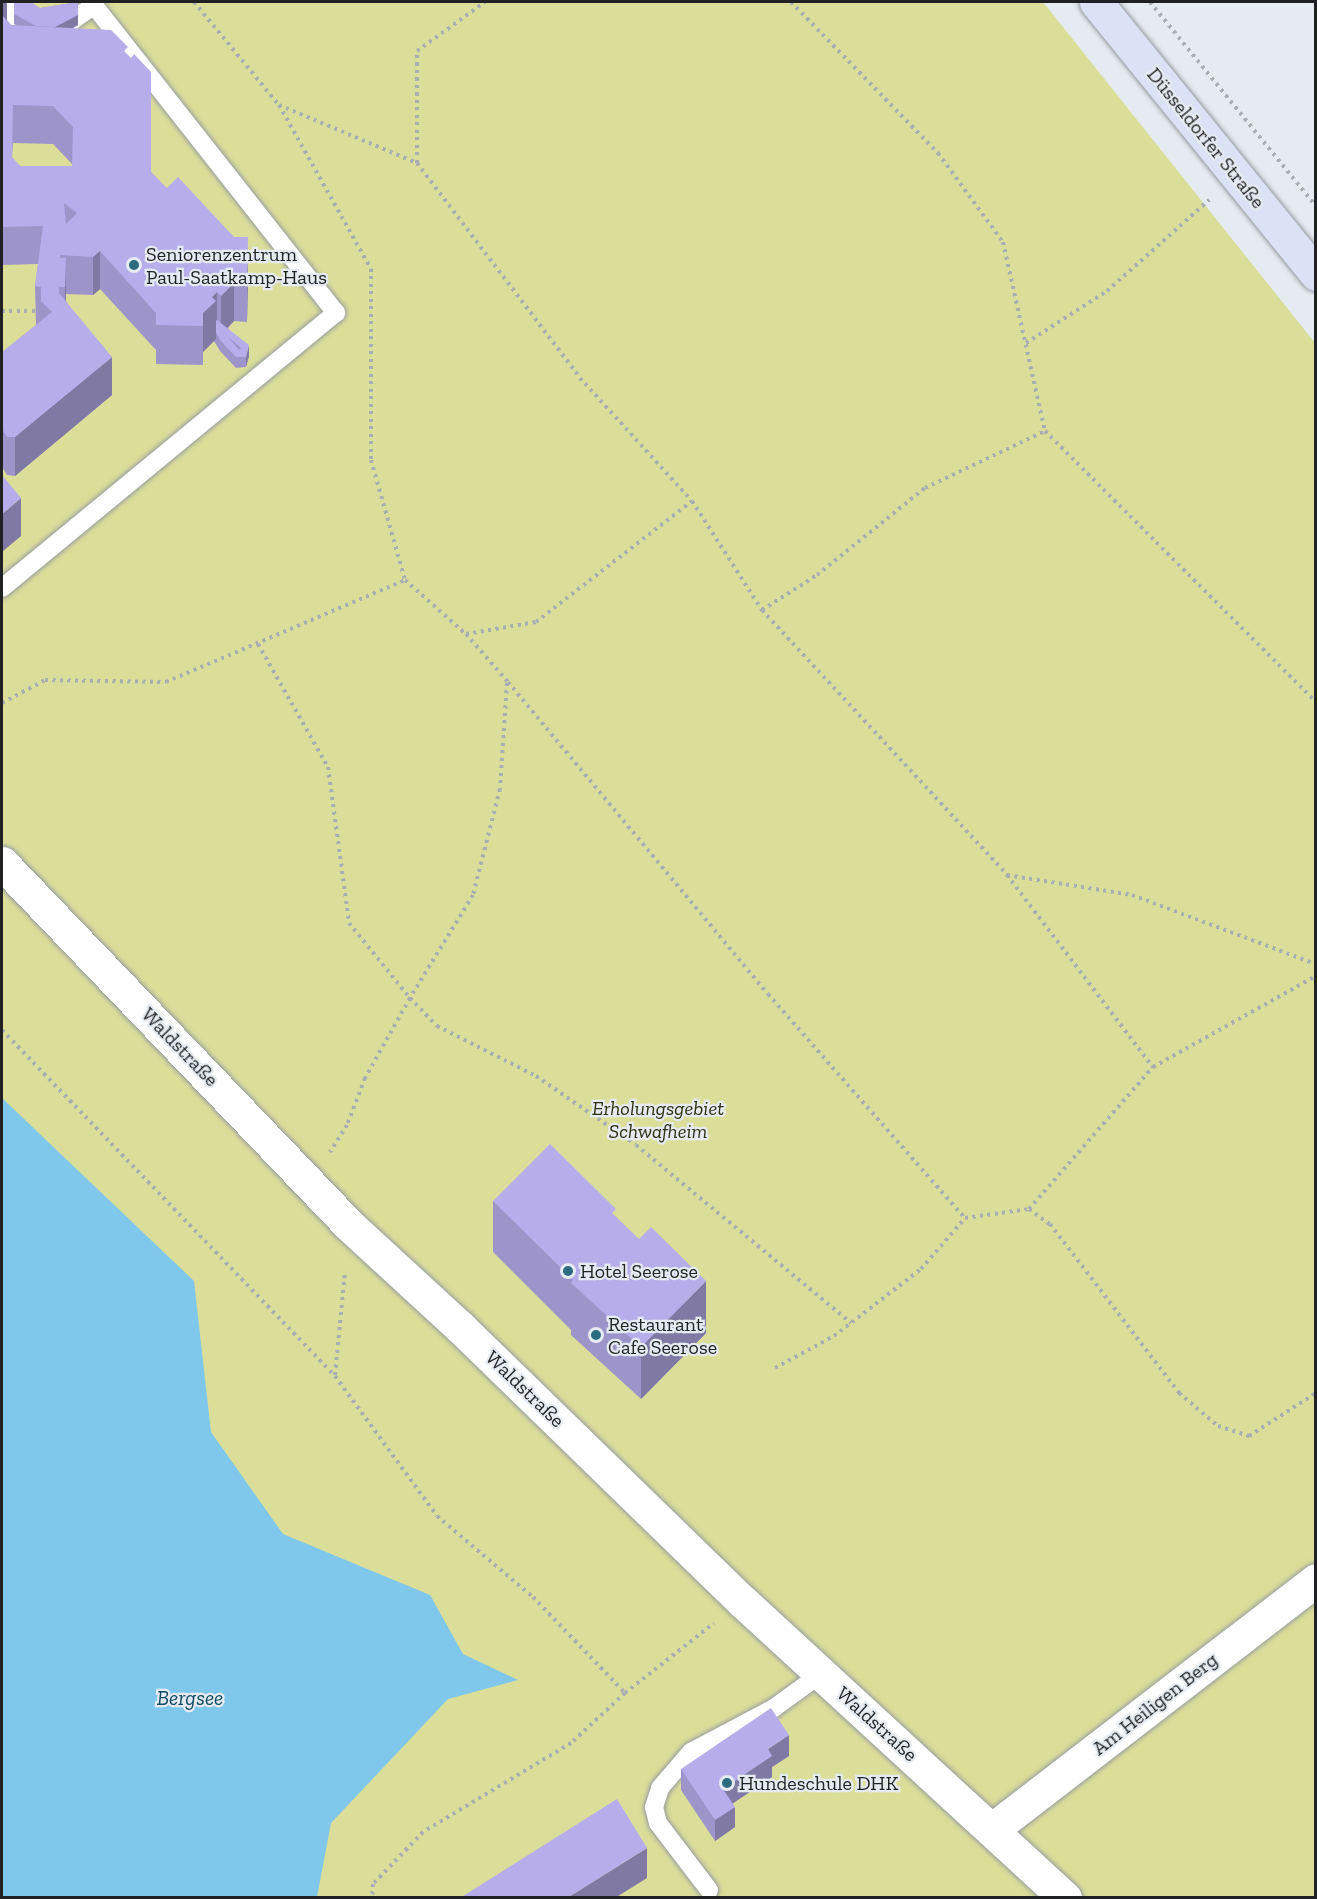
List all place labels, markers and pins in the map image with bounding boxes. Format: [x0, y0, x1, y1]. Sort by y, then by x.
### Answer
place label: Seniorenzentrum Paul-Saatkamp-Haus [146, 242, 327, 289]
marker: Seniorenzentrum Paul-Saatkamp-Haus [127, 258, 141, 272]
place label: Hotel Seerose [580, 1259, 698, 1283]
marker: Hotel Seerose [561, 1264, 575, 1278]
place label: Restaurant Cafe Seerose [608, 1312, 717, 1359]
marker: Restaurant Cafe Seerose [589, 1328, 603, 1342]
place label: Hundeschule DHK [739, 1771, 898, 1795]
marker: Hundeschule DHK [720, 1776, 734, 1790]

